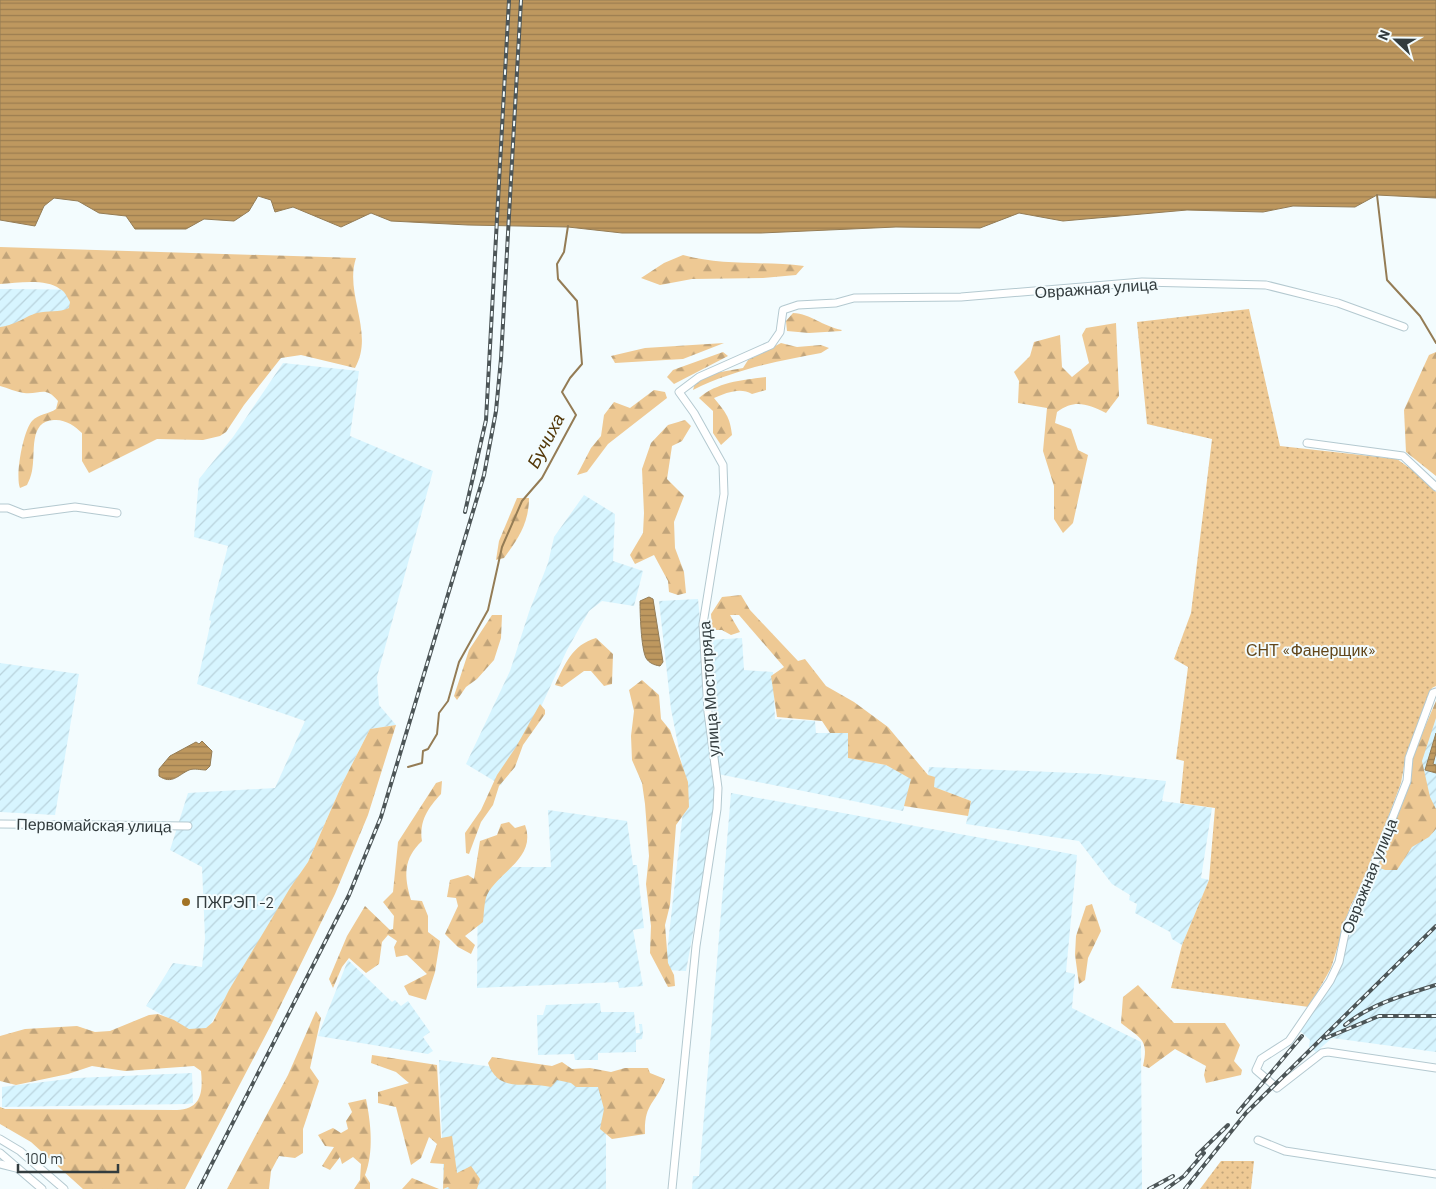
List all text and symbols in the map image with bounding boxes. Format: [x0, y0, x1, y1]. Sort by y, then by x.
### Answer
north arrow [1371, 15, 1421, 65]
text: N [1374, 27, 1393, 42]
street label: Овражная улица [1034, 274, 1158, 301]
water label: Бучиха [522, 410, 569, 472]
street label: улица Мостотряда [694, 620, 723, 758]
park label: СНТ «Фанерщик» [1246, 640, 1376, 659]
street label: Первомайская улица [16, 814, 172, 835]
street label: Овражная улица [1337, 815, 1400, 936]
place label: ПЖРЭП -2 [196, 892, 274, 911]
marker: ПЖРЭП -2 [180, 896, 192, 908]
scale bar [18, 1142, 118, 1174]
text: 100 m [25, 1149, 63, 1167]

